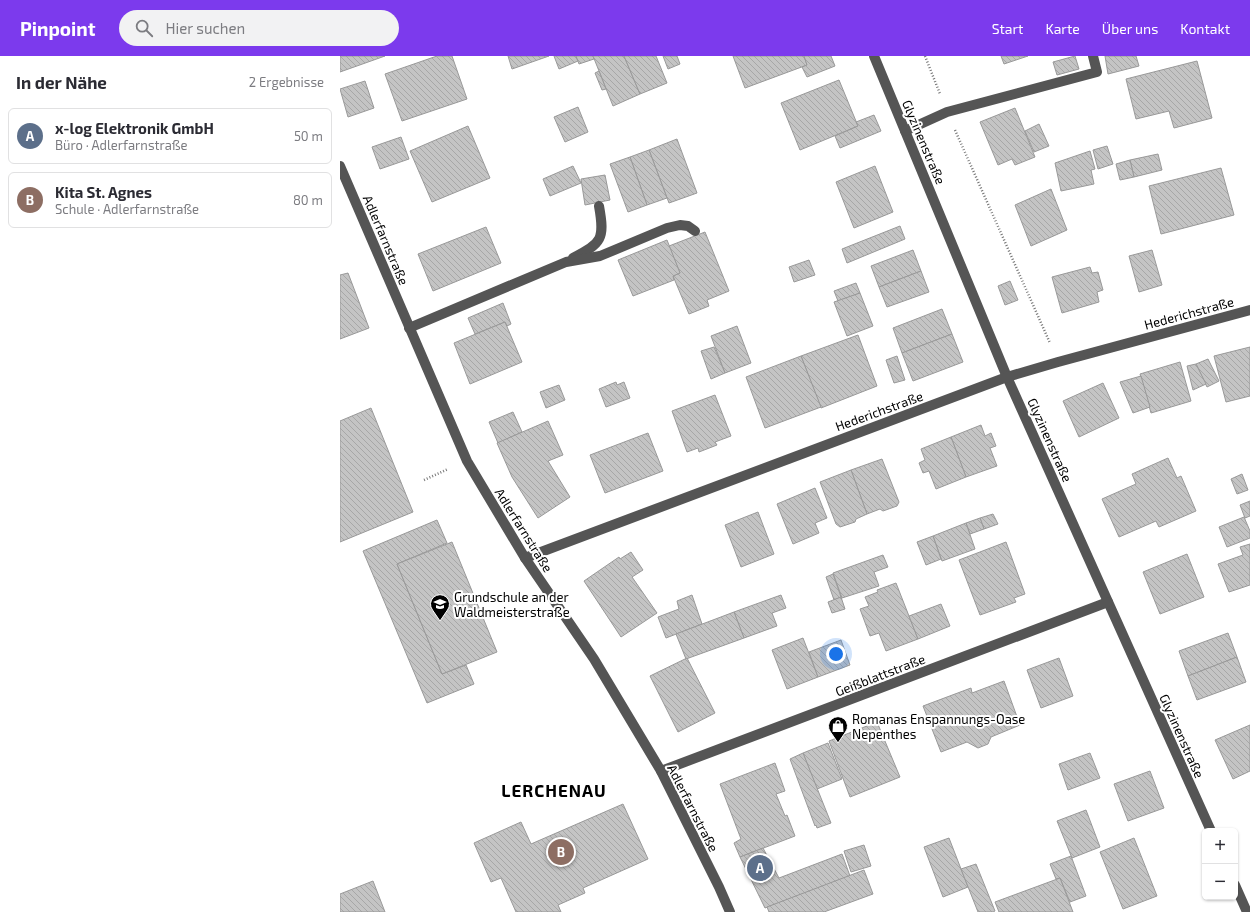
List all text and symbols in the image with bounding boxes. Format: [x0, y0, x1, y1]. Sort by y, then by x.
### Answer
search box [119, 10, 399, 46]
text: Pinpoint [20, 17, 95, 40]
icon: search [133, 17, 155, 39]
text: Hier suchen [165, 19, 245, 37]
text: Start [992, 20, 1023, 37]
text: Karte [1045, 20, 1080, 37]
text: Über uns [1102, 20, 1158, 37]
text: Kontakt [1180, 20, 1230, 37]
text: In der Nähe [16, 72, 107, 92]
text: 2 Ergebnisse [249, 74, 324, 90]
street label: Glyzinenstraße [899, 97, 949, 187]
text: x-log Elektronik GmbH [55, 119, 214, 137]
text: A [26, 128, 34, 144]
text: 50 m [294, 128, 323, 144]
text: Büro · Adlerfarnstraße [55, 137, 188, 153]
text: Kita St. Agnes [55, 183, 152, 201]
text: B [26, 192, 34, 208]
text: 80 m [293, 192, 323, 208]
street label: Adlerfarnstraße [360, 193, 412, 287]
text: Schule · Adlerfarnstraße [55, 201, 199, 217]
street label: Hederichstraße [1142, 293, 1236, 333]
street label: Hederichstraße [833, 388, 925, 434]
street label: Glyzinenstraße [1024, 396, 1076, 484]
street label: Adlerfarnstraße [492, 485, 556, 575]
place label: Grundschule an der Waldmeisterstraße [454, 589, 570, 620]
school or university icon: Grundschule an der Waldmeisterstraße [429, 593, 451, 621]
your location [826, 644, 846, 664]
street label: Geißblattstraße [833, 650, 927, 700]
street label: Glyzinenstraße [1156, 692, 1208, 780]
place label: Romanas Enspannungs-Oase Nepenthes [852, 711, 1025, 742]
shop icon: Romanas Enspannungs-Oase Nepenthes [827, 715, 849, 743]
street label: Adlerfarnstraße [664, 762, 722, 854]
district label: LERCHENAU [501, 780, 607, 800]
map controls [1202, 828, 1238, 900]
button: + [1202, 828, 1238, 864]
pin: B [548, 837, 574, 867]
pin: A [747, 853, 773, 883]
button: − [1202, 864, 1238, 900]

